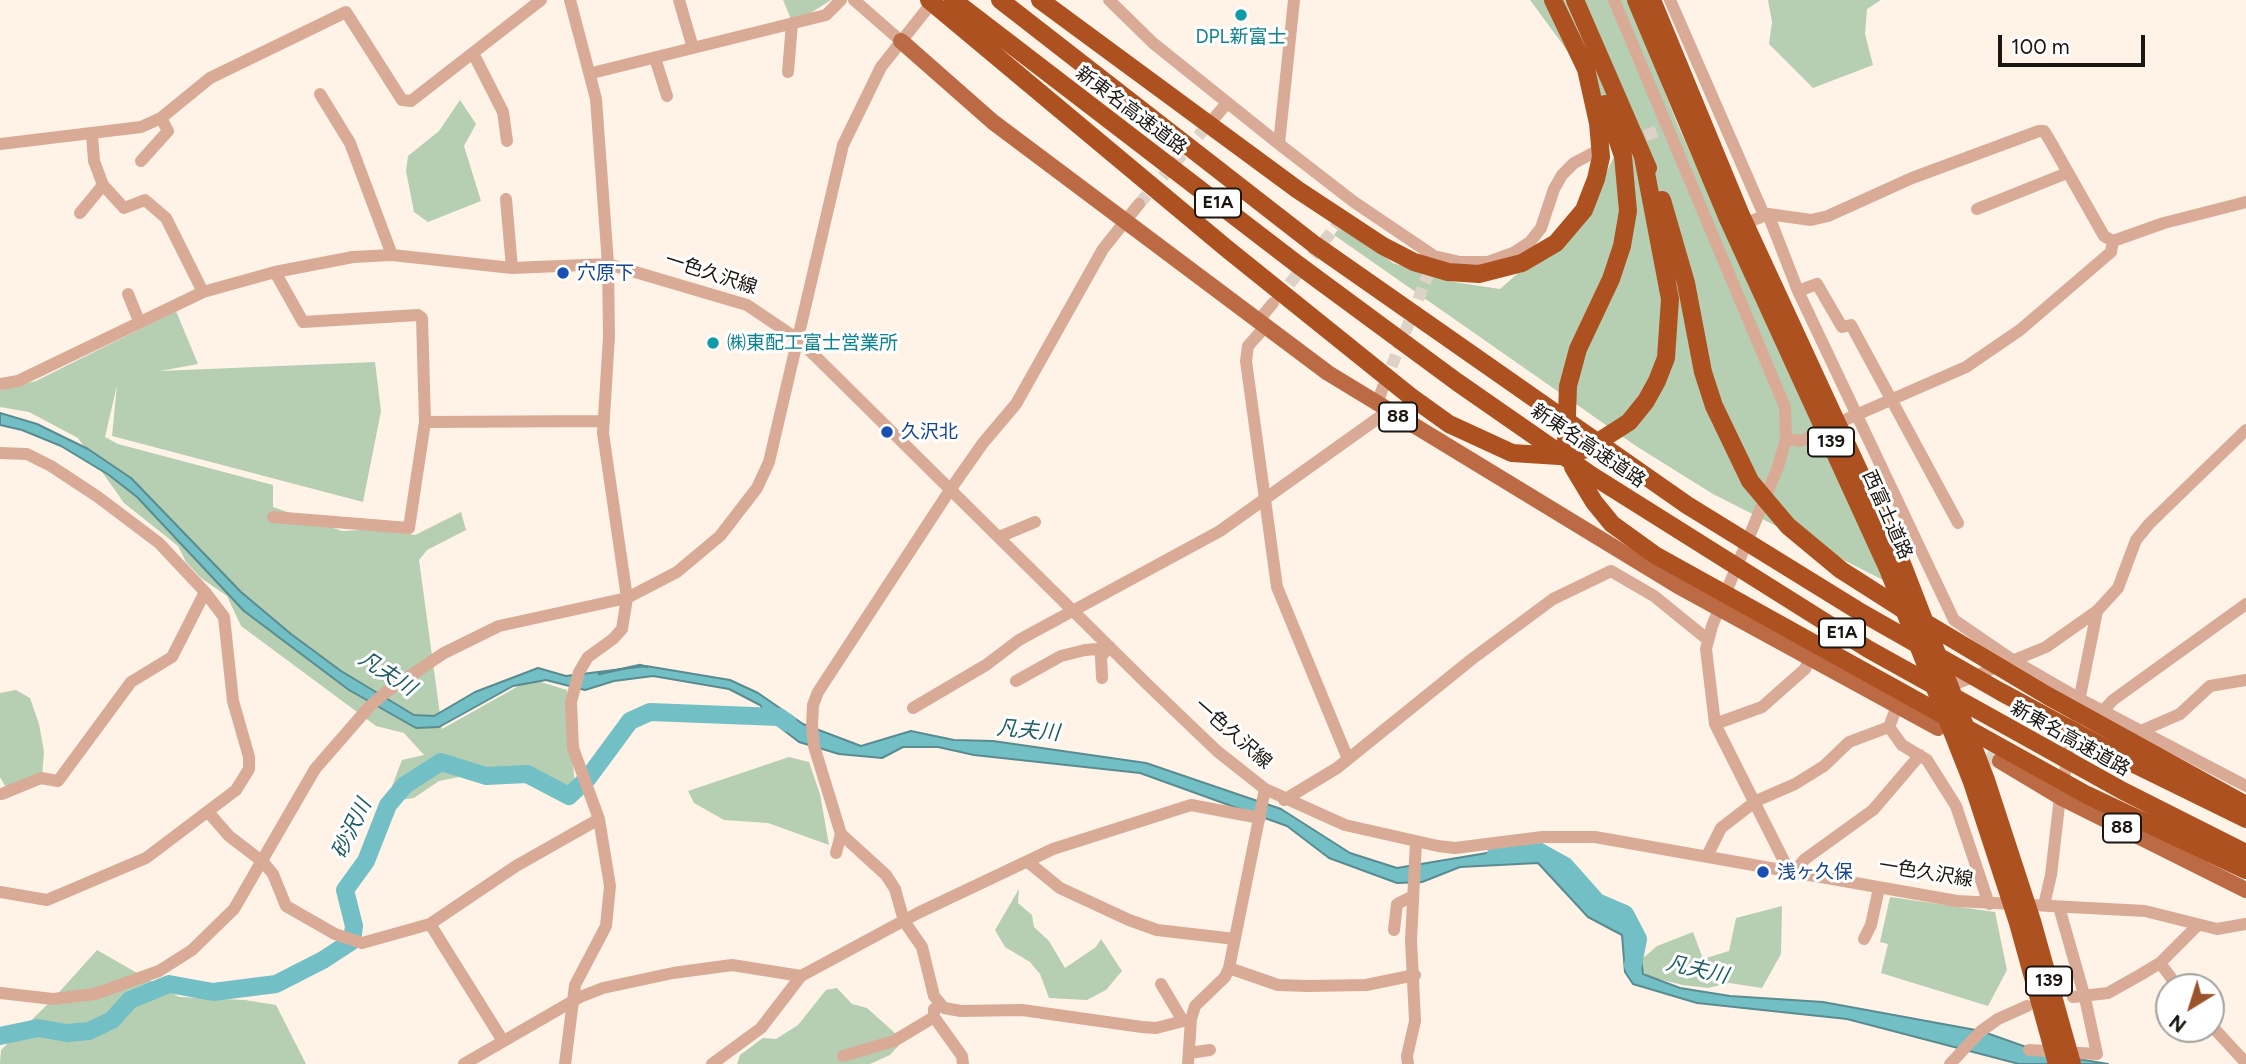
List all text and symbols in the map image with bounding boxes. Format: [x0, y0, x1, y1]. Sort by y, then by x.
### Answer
marker: DPL新富士 [1233, 7, 1249, 23]
scale bar [2001, 21, 2148, 65]
place label: DPL新富士 [1196, 26, 1286, 48]
text: 100 m [2011, 34, 2070, 59]
street label: 新東名高速道路 [1071, 62, 1191, 160]
road number: E1A [1195, 188, 1241, 218]
street label: 一色久沢線 [662, 248, 760, 300]
place label: 穴原下 [577, 262, 634, 284]
marker: 穴原下 [555, 265, 571, 281]
place label: ㈱東配工富士営業所 [727, 332, 898, 354]
marker: ㈱東配工富士営業所 [705, 335, 721, 351]
street label: 新東名高速道路 [1526, 399, 1650, 493]
road number: 88 [1379, 402, 1417, 432]
place label: 久沢北 [901, 421, 958, 443]
marker: 久沢北 [879, 424, 895, 440]
road number: 139 [1808, 428, 1854, 457]
street label: 西富士道路 [1857, 467, 1917, 563]
road number: E1A [1819, 618, 1865, 648]
water label: 凡夫川 [354, 646, 420, 702]
street label: 一色久沢線 [1190, 694, 1276, 774]
street label: 新東名高速道路 [2006, 697, 2134, 781]
water label: 凡夫川 [996, 716, 1060, 746]
water label: 砂沢川 [327, 795, 377, 863]
road number: 88 [2103, 814, 2141, 842]
street label: 一色久沢線 [1877, 854, 1975, 892]
place label: 浅ヶ久保 [1777, 861, 1853, 883]
marker: 浅ヶ久保 [1755, 864, 1771, 880]
water label: 凡夫川 [1663, 951, 1731, 989]
road number: 139 [2026, 966, 2072, 996]
north arrow [2155, 973, 2225, 1043]
text: N [2165, 1010, 2191, 1037]

